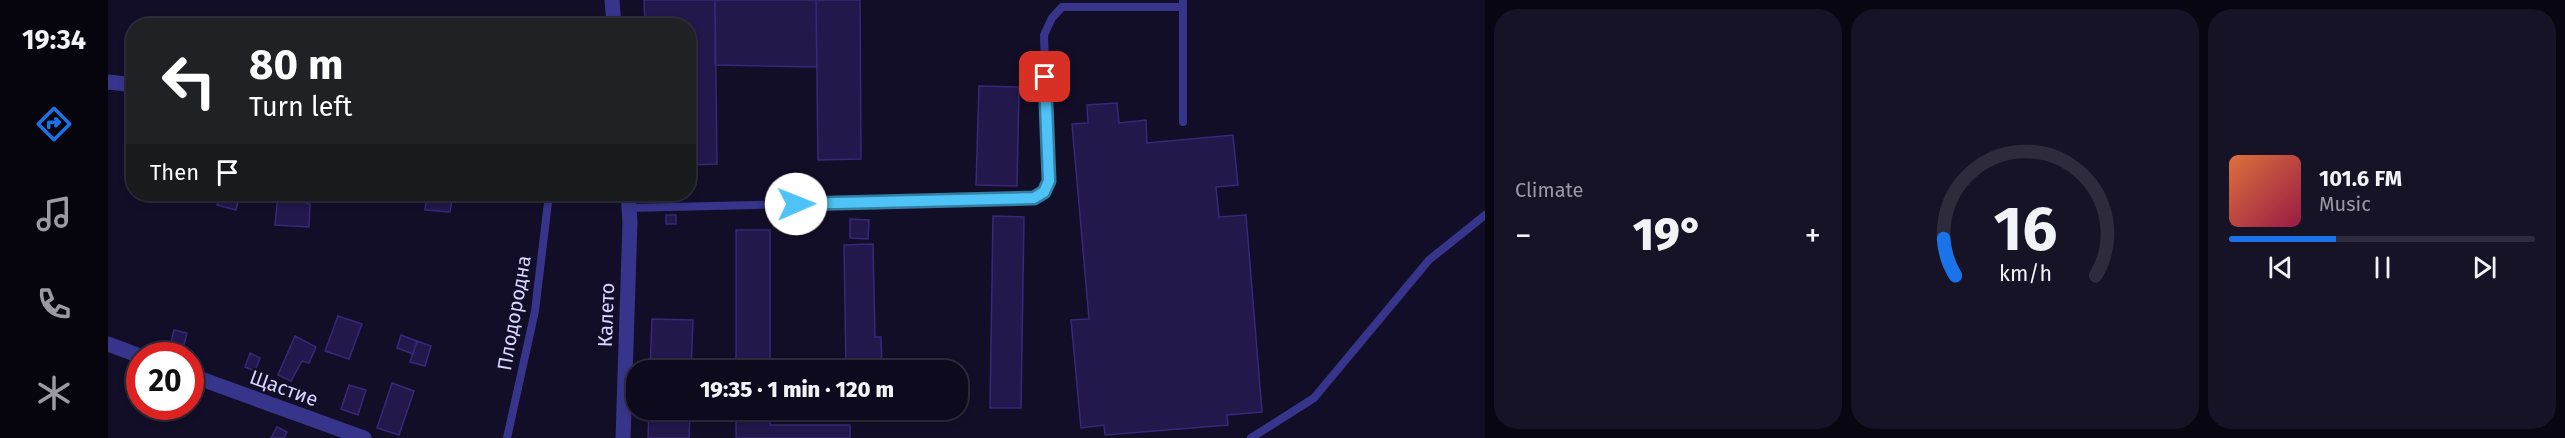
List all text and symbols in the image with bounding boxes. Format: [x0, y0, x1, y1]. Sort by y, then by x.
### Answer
text: 19:34 [22, 24, 86, 56]
text: 80 m [249, 40, 343, 90]
icon: left [150, 42, 228, 120]
pin [1019, 51, 1070, 102]
icon: arrive [1028, 60, 1061, 93]
text: Turn left [249, 91, 352, 123]
icon: directions [33, 103, 75, 145]
icon: arrive [211, 156, 244, 189]
text: Then [150, 159, 199, 186]
text: 101.6 FM [2319, 165, 2402, 192]
position arrow [764, 172, 828, 236]
text: Climate [1515, 178, 1583, 202]
text: 16 [1993, 192, 2057, 267]
text: Music [2319, 192, 2371, 216]
icon: music [33, 193, 75, 235]
text: 19° [1633, 208, 1703, 262]
text: − [1515, 216, 1532, 256]
text: + [1805, 216, 1821, 256]
icon: previous [2264, 251, 2297, 284]
icon: pause [2366, 251, 2399, 284]
icon: next [2468, 251, 2501, 284]
street label: Плодородна [492, 254, 536, 372]
text: km/h [1998, 261, 2052, 287]
street label: Калето [593, 282, 619, 348]
icon: phone [33, 283, 75, 325]
speed limit sign: 20 [126, 342, 204, 420]
street label: Щастие [247, 365, 321, 411]
icon: climate [33, 372, 75, 414]
text: 19:35 · 1 min · 120 m [700, 376, 894, 403]

